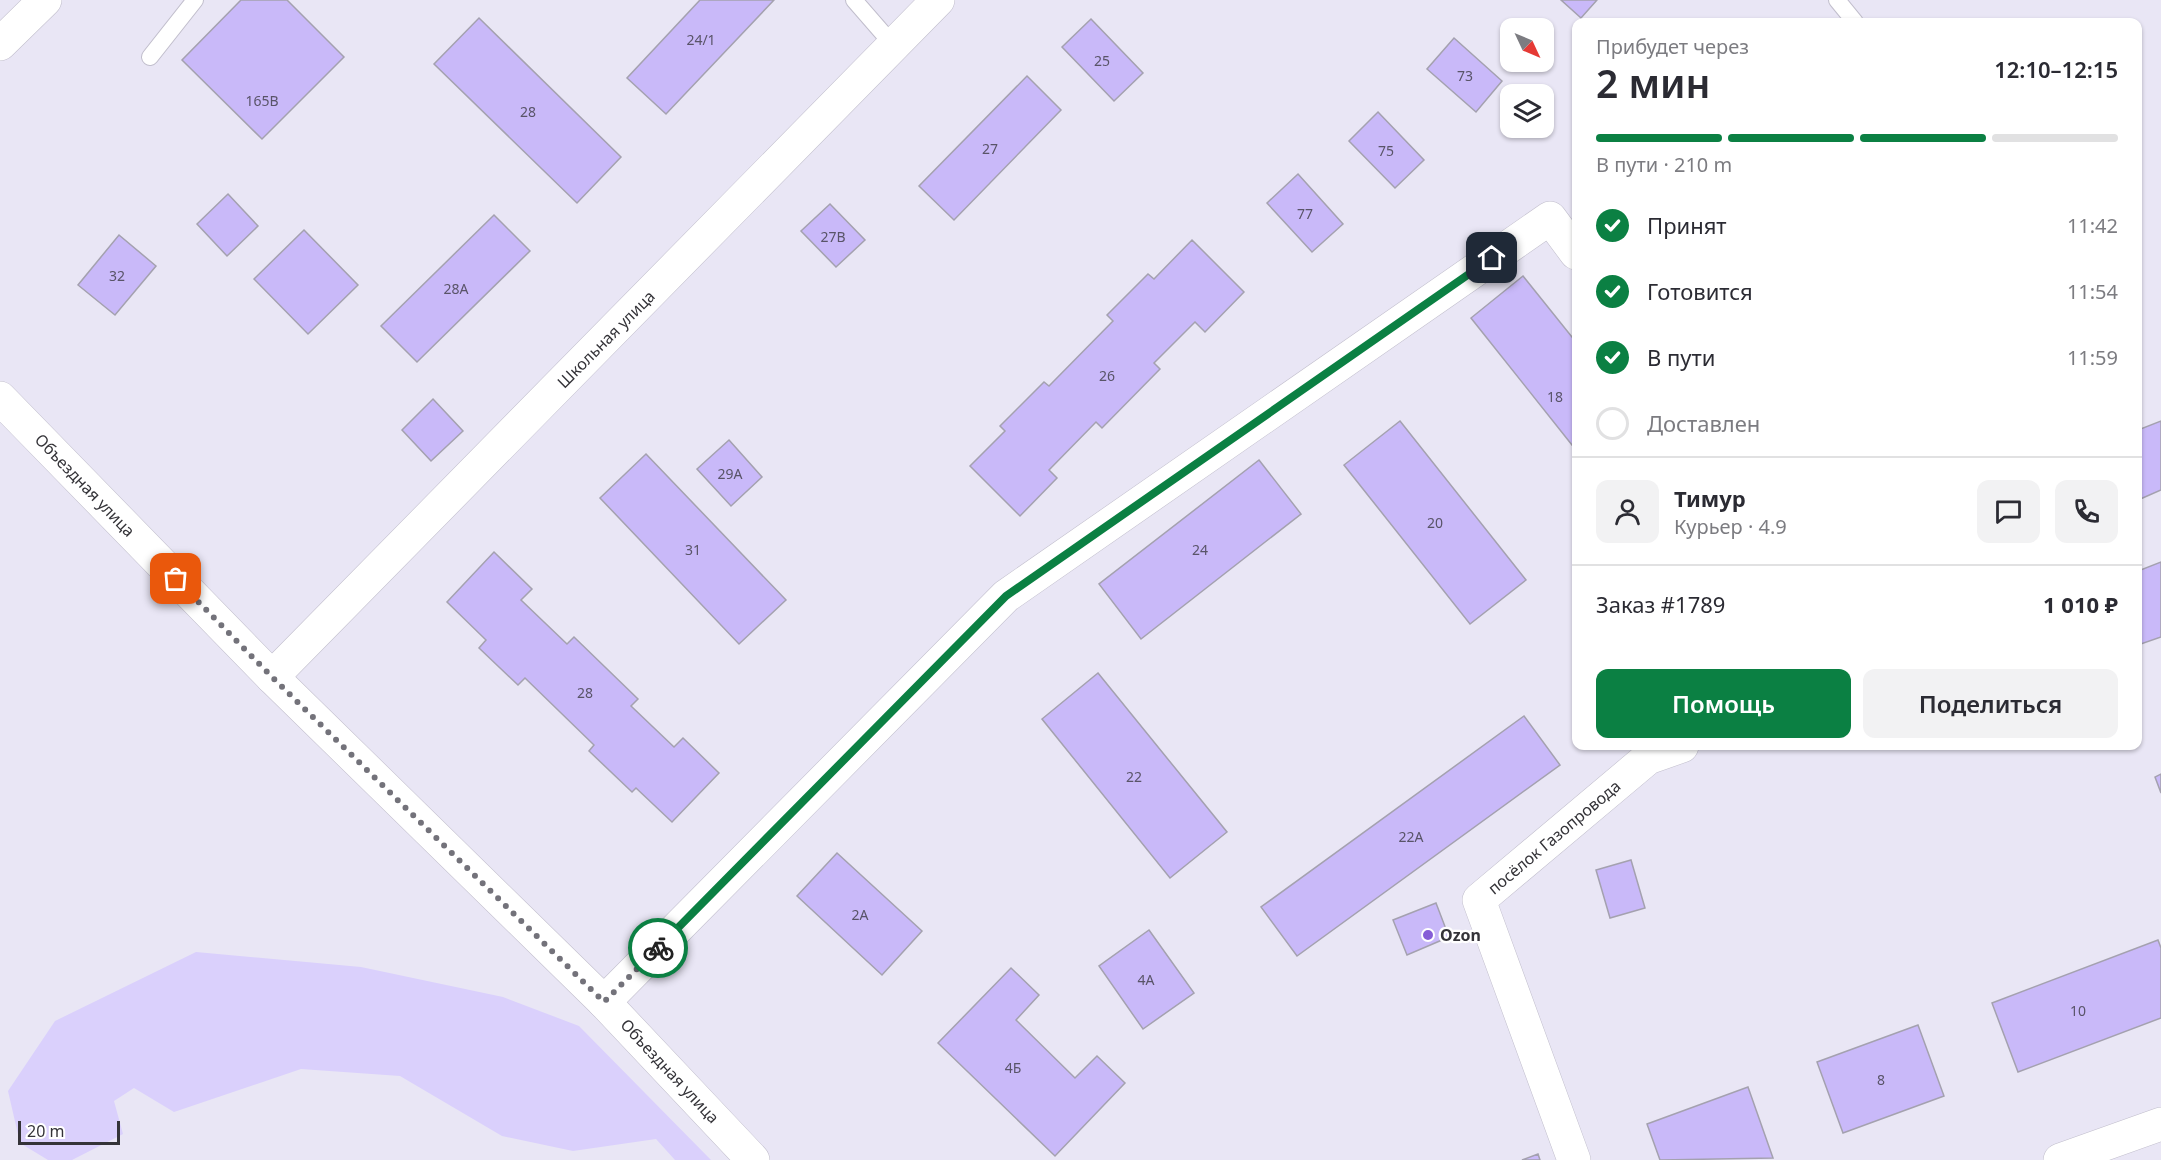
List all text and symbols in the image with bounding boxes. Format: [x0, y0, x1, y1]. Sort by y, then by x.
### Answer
north arrow [1500, 18, 1554, 72]
map controls [1500, 18, 1554, 138]
house number: 24/1 [686, 30, 716, 49]
text: Прибудет через [1596, 33, 1749, 60]
house number: 25 [1094, 51, 1110, 70]
text: 12:10–12:15 [1994, 54, 2118, 84]
text: 2 мин [1596, 56, 1711, 109]
house number: 73 [1457, 66, 1473, 85]
button: layers [1500, 84, 1554, 138]
house number: 165В [245, 91, 279, 110]
house number: 28 [520, 102, 536, 121]
house number: 27 [982, 139, 998, 158]
house number: 75 [1378, 141, 1394, 160]
text: В пути · 210 m [1596, 151, 1732, 178]
house number: 77 [1297, 204, 1313, 223]
icon: check [1596, 209, 1629, 242]
text: Принят [1647, 210, 1727, 240]
text: 11:42 [2067, 212, 2118, 239]
house number: 27В [820, 227, 846, 246]
pin [1466, 232, 1517, 283]
icon: home [1475, 241, 1508, 274]
house number: 32 [109, 266, 125, 285]
icon: check [1596, 275, 1629, 308]
text: Готовится [1647, 276, 1753, 306]
text: 11:54 [2067, 278, 2118, 305]
house number: 28А [444, 279, 469, 298]
street label: Школьная улица [552, 285, 660, 393]
icon: check [1596, 341, 1629, 374]
text: В пути [1647, 342, 1715, 372]
text: 11:59 [2067, 344, 2118, 371]
house number: 26 [1099, 366, 1115, 385]
house number: 18 [1547, 387, 1563, 406]
text: Доставлен [1647, 408, 1760, 438]
street label: Объездная улица [30, 429, 140, 541]
house number: 29А [718, 464, 743, 483]
button: person [1596, 480, 1659, 543]
button: chat [1977, 480, 2040, 543]
button: phone [2055, 480, 2118, 543]
text: Тимур [1674, 483, 1746, 513]
house number: 20 [1427, 513, 1443, 532]
text: Курьер · 4.9 [1674, 513, 1787, 540]
house number: 31 [685, 540, 701, 559]
house number: 24 [1192, 540, 1208, 559]
pin [150, 553, 201, 604]
icon: bag [159, 562, 192, 595]
text: Заказ #1789 [1596, 589, 1725, 619]
text: 1 010 ₽ [2043, 589, 2118, 619]
button: Помощь [1596, 669, 1851, 738]
button: Поделиться [1863, 669, 2118, 738]
house number: 28 [577, 683, 593, 702]
house number: 22 [1126, 767, 1142, 786]
street label: посёлок Газопровода [1483, 775, 1625, 899]
house number: 22А [1399, 827, 1424, 846]
house number: 2А [852, 905, 869, 924]
courier [628, 918, 688, 978]
place label: Ozon [1440, 924, 1481, 946]
marker: Ozon [1421, 928, 1435, 942]
icon: bike [642, 932, 675, 965]
house number: 4А [1138, 970, 1155, 989]
house number: 10 [2070, 1001, 2086, 1020]
street label: Объездная улица [616, 1014, 724, 1128]
house number: 4Б [1005, 1058, 1021, 1077]
house number: 8 [1877, 1070, 1885, 1089]
scale bar [18, 1118, 120, 1146]
text: 20 m [27, 1120, 64, 1142]

